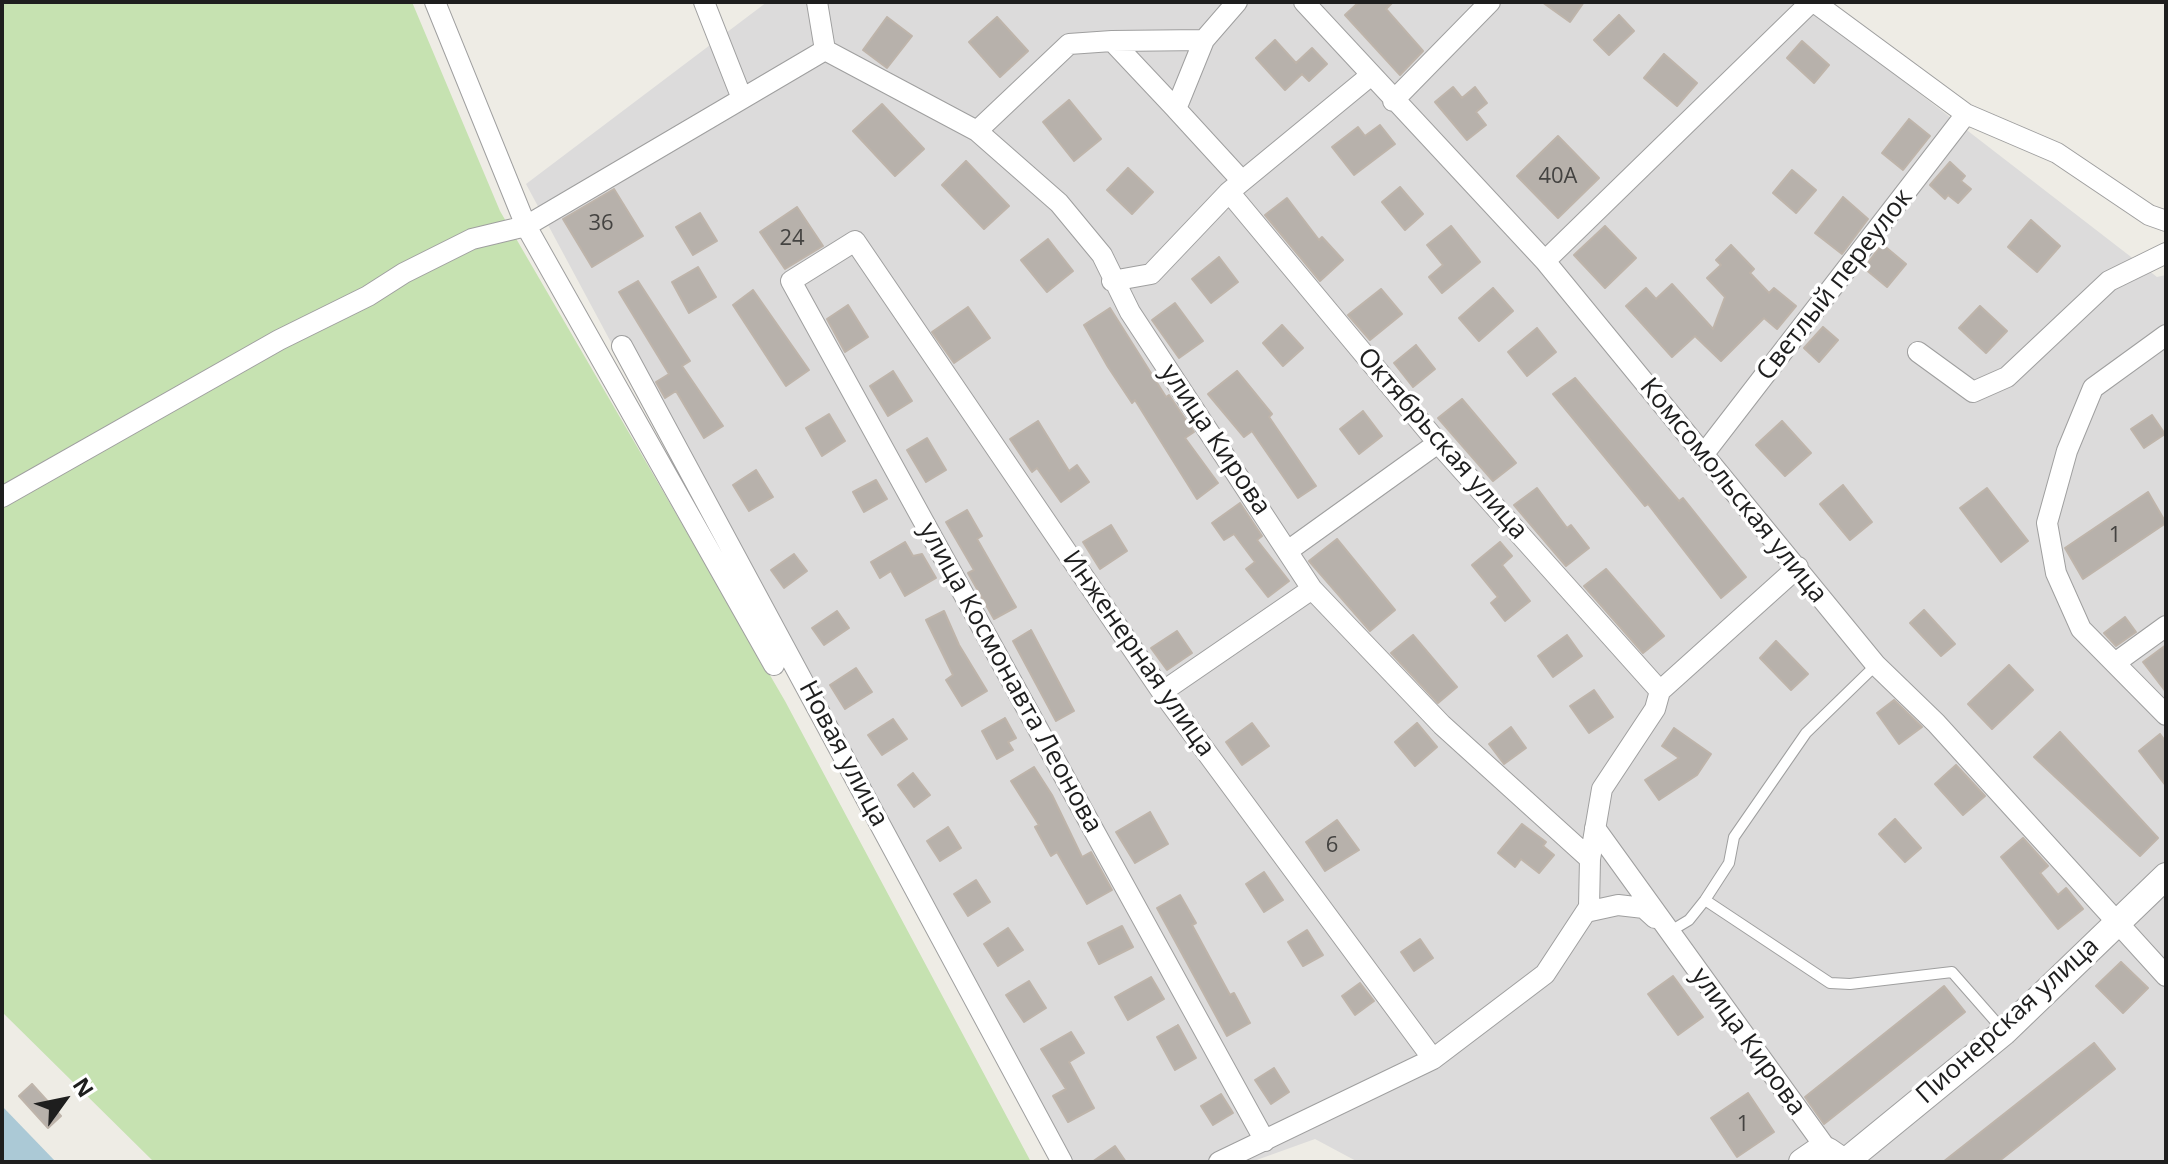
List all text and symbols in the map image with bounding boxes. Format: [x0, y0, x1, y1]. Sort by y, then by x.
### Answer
house number: 40А [1538, 164, 1578, 190]
street label: Светлый переулок [1751, 183, 1919, 387]
house number: 36 [588, 211, 614, 237]
house number: 24 [779, 226, 805, 252]
street label: Октябрьская улица [1350, 342, 1534, 546]
street label: улица Кирова [1153, 359, 1277, 521]
street label: Комсомольская улица [1633, 372, 1833, 610]
street label: улица Космонавта Леонова [912, 517, 1108, 839]
house number: 1 [2109, 523, 2121, 549]
street label: Инженерная улица [1055, 545, 1221, 763]
street label: Новая улица [792, 676, 894, 832]
house number: 6 [1326, 833, 1338, 859]
street label: Пионерская улица [1910, 931, 2106, 1111]
street label: улица Кирова [1684, 962, 1812, 1122]
north arrow [24, 1060, 104, 1140]
text: N [67, 1071, 102, 1103]
house number: 1 [1737, 1112, 1749, 1138]

